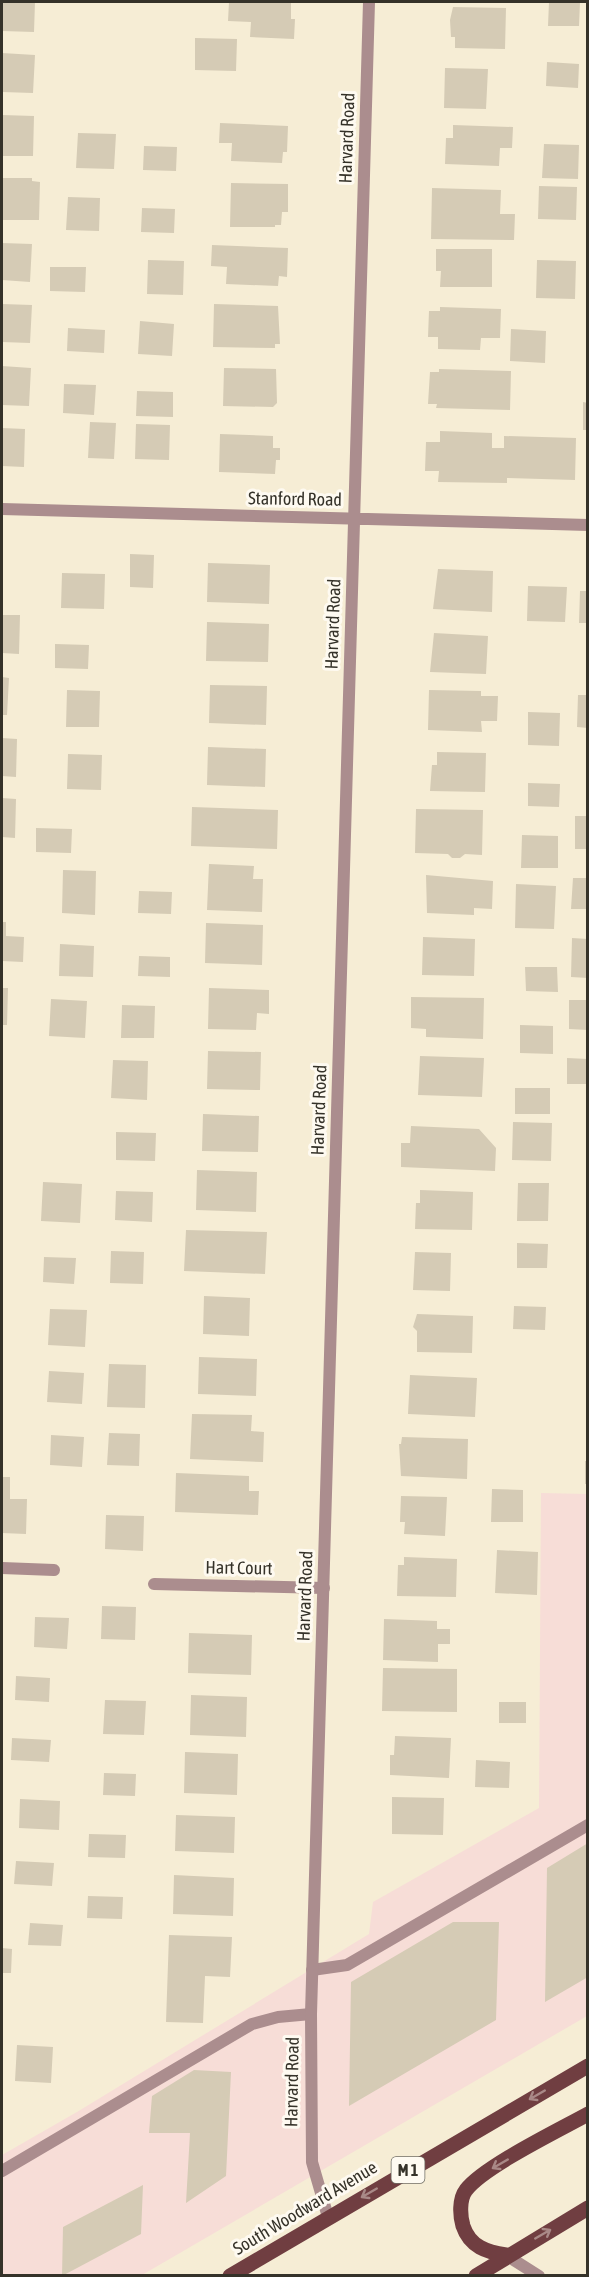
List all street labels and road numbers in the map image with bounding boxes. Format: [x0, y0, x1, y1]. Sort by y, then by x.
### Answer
street label: Harvard Road [334, 92, 359, 184]
street label: Stanford Road [248, 487, 342, 510]
street label: Harvard Road [320, 578, 345, 670]
street label: Harvard Road [306, 1064, 331, 1156]
street label: Harvard Road [292, 1550, 317, 1642]
street label: Hart Court [205, 1556, 273, 1579]
street label: Harvard Road [280, 2037, 303, 2127]
street label: South Woodward Avenue [229, 2156, 380, 2259]
road number: M 1 [392, 2157, 424, 2183]

